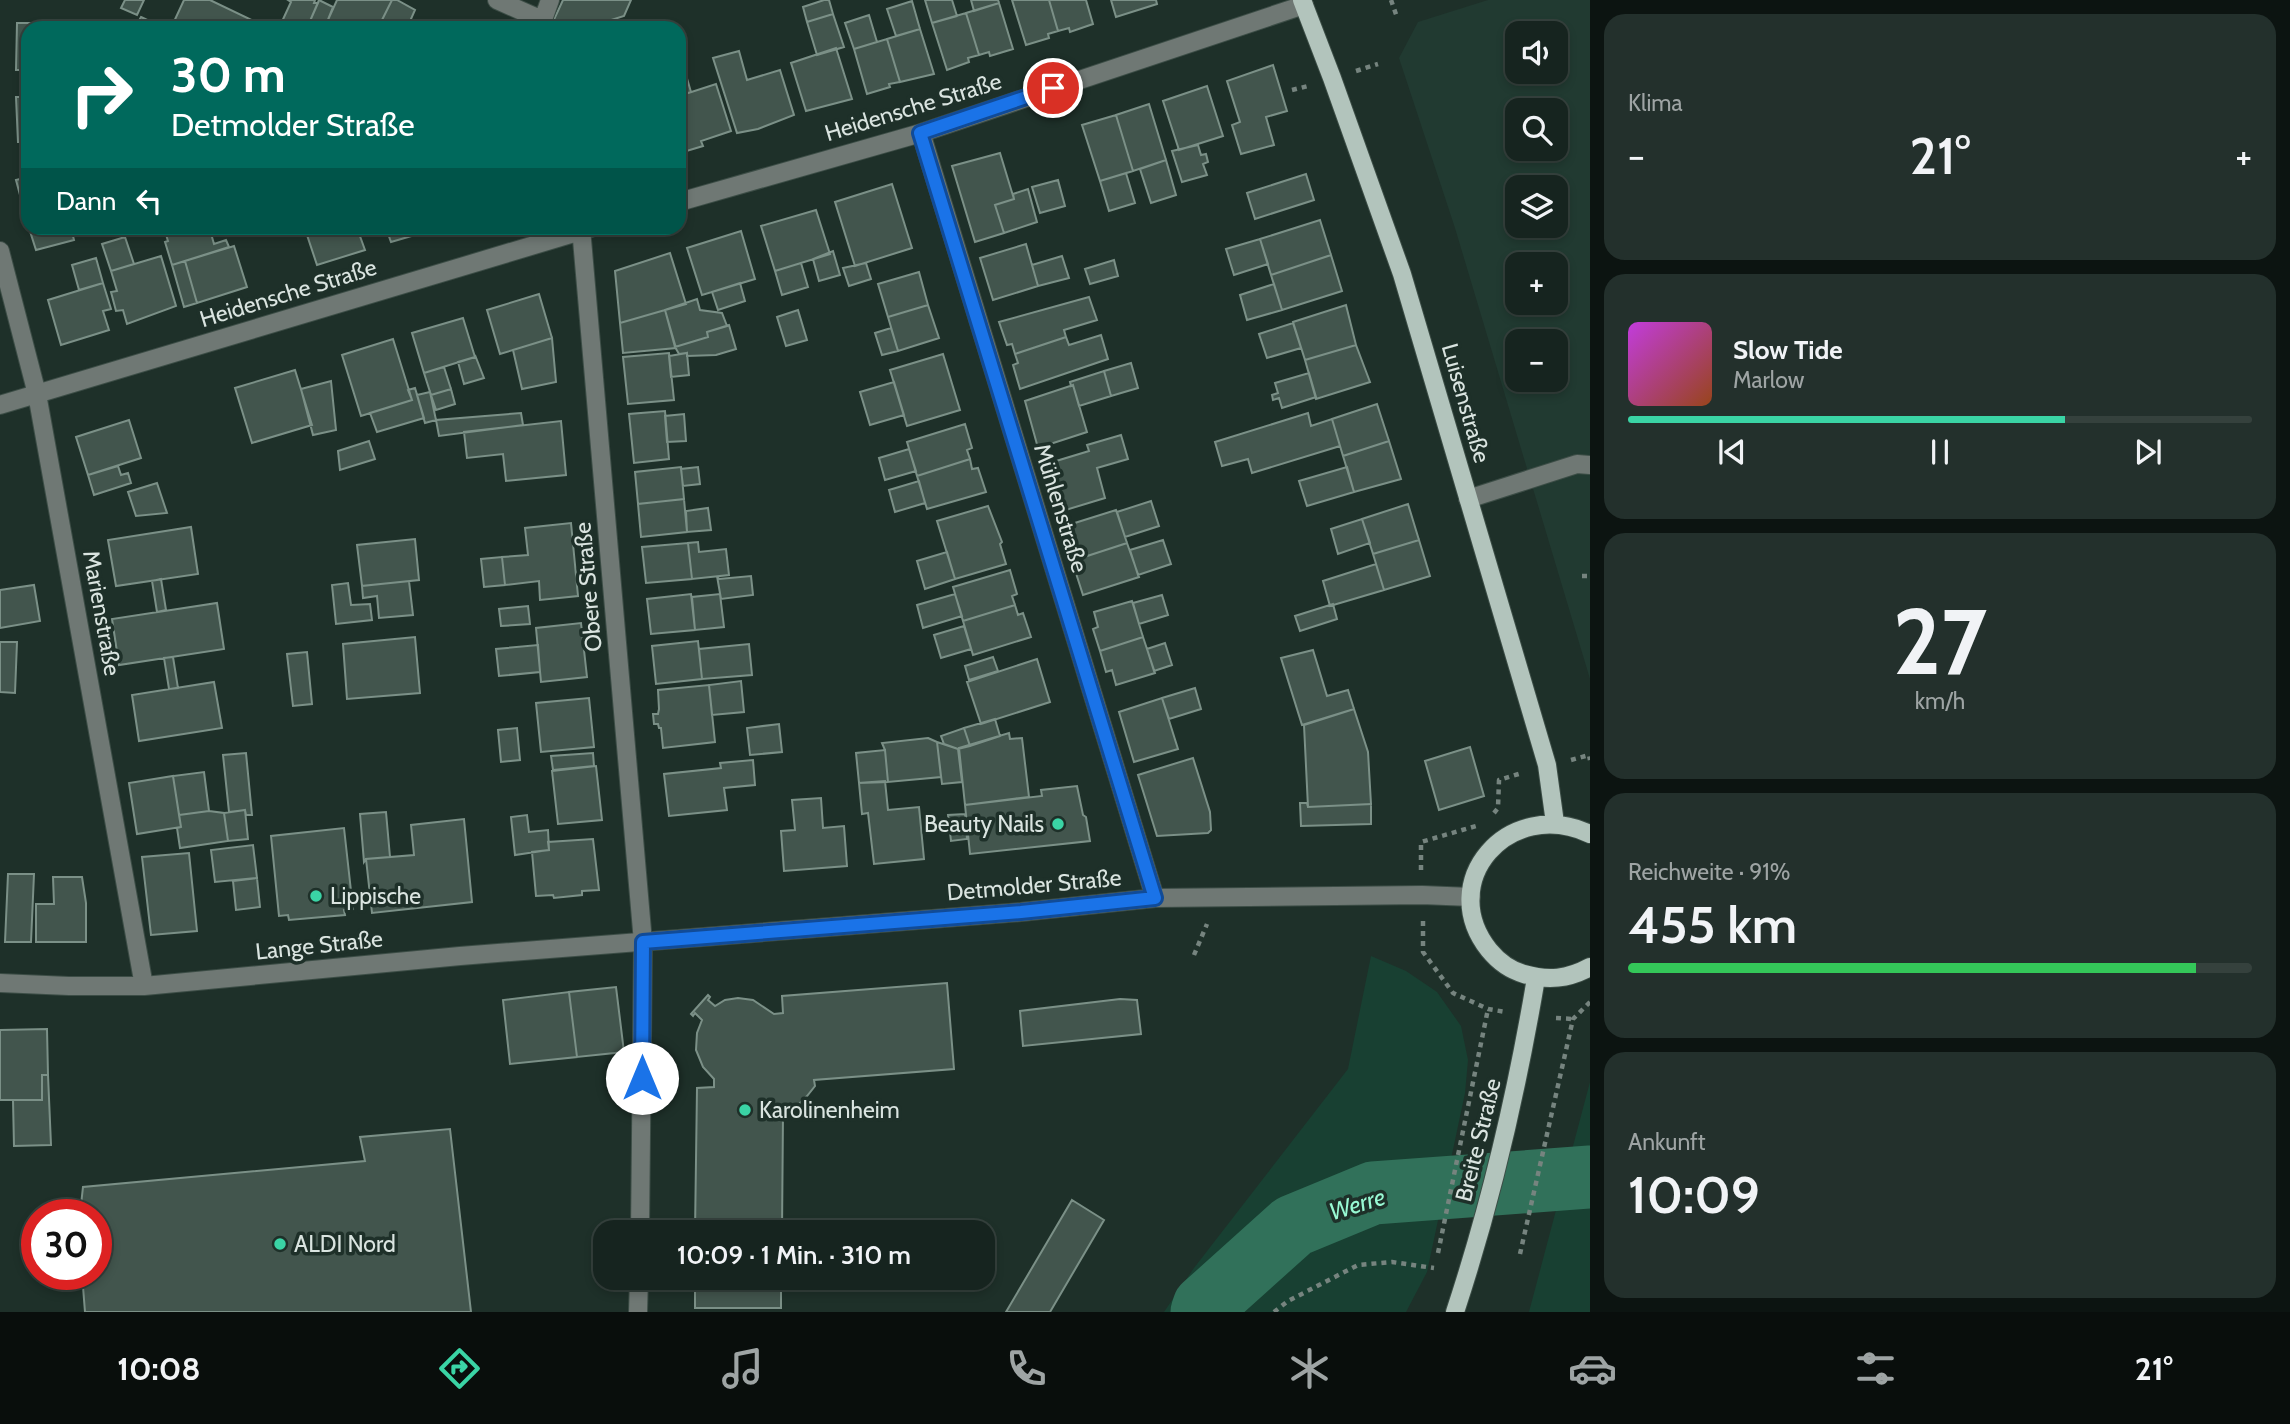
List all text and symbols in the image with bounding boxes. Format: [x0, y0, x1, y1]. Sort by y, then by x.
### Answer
map controls [1505, 21, 1568, 392]
button: sound [1505, 21, 1568, 84]
text: 30 m [171, 45, 286, 104]
icon: right [56, 49, 147, 140]
pin [1023, 58, 1083, 118]
street label: Heidensche Straße [821, 67, 1005, 147]
icon: arrive [1034, 69, 1072, 107]
text: Klima [1628, 89, 1683, 117]
button: search [1505, 98, 1568, 161]
text: Detmolder Straße [171, 105, 415, 144]
text: 21° [1910, 124, 1970, 187]
text: − [1628, 132, 1645, 179]
text: + [2235, 132, 2252, 179]
button: layers [1505, 175, 1568, 238]
icon: left [130, 182, 168, 220]
text: Dann [56, 185, 116, 217]
button: + [1505, 252, 1568, 315]
street label: Heidensche Straße [196, 253, 380, 333]
button: − [1505, 329, 1568, 392]
text: Slow Tide [1733, 334, 1843, 366]
street label: Luisenstraße [1436, 340, 1496, 466]
text: Marlow [1733, 366, 1804, 394]
icon: previous [1713, 433, 1751, 471]
icon: pause [1921, 433, 1959, 471]
icon: next [2129, 433, 2167, 471]
street label: Mühlenstraße [1028, 440, 1094, 576]
street label: Obere Straße [568, 521, 608, 653]
street label: Marienstraße [77, 548, 127, 678]
text: 27 [1893, 586, 1987, 697]
text: km/h [1915, 687, 1965, 715]
place label: Beauty Nails [924, 810, 1044, 838]
marker: Beauty Nails [1050, 816, 1066, 832]
text: Reichweite · 91% [1628, 858, 1791, 886]
street label: Detmolder Straße [946, 863, 1123, 907]
place label: Lippische [330, 882, 421, 910]
marker: Lippische [308, 888, 324, 904]
text: 455 km [1628, 893, 1797, 956]
street label: Lange Straße [254, 924, 384, 966]
position arrow [605, 1041, 679, 1115]
street label: Breite Straße [1449, 1075, 1507, 1204]
place label: Karolinenheim [759, 1096, 900, 1124]
marker: Karolinenheim [737, 1102, 753, 1118]
text: Ankunft [1628, 1128, 1706, 1156]
text: 10:09 [1628, 1163, 1760, 1226]
water label: Werre [1325, 1182, 1389, 1226]
speed limit sign: 30 [21, 1199, 112, 1290]
place label: ALDI Nord [294, 1230, 396, 1258]
marker: ALDI Nord [272, 1236, 288, 1252]
text: 10:09 · 1 Min. · 310 m [677, 1239, 911, 1271]
icon: directions [435, 1344, 484, 1393]
icon: music [718, 1344, 767, 1393]
icon: phone [1002, 1344, 1051, 1393]
icon: climate [1285, 1344, 1334, 1393]
icon: car [1568, 1344, 1617, 1393]
icon: filters [1851, 1344, 1900, 1393]
text: 10:08 [117, 1349, 201, 1388]
text: 21° [2135, 1349, 2173, 1388]

